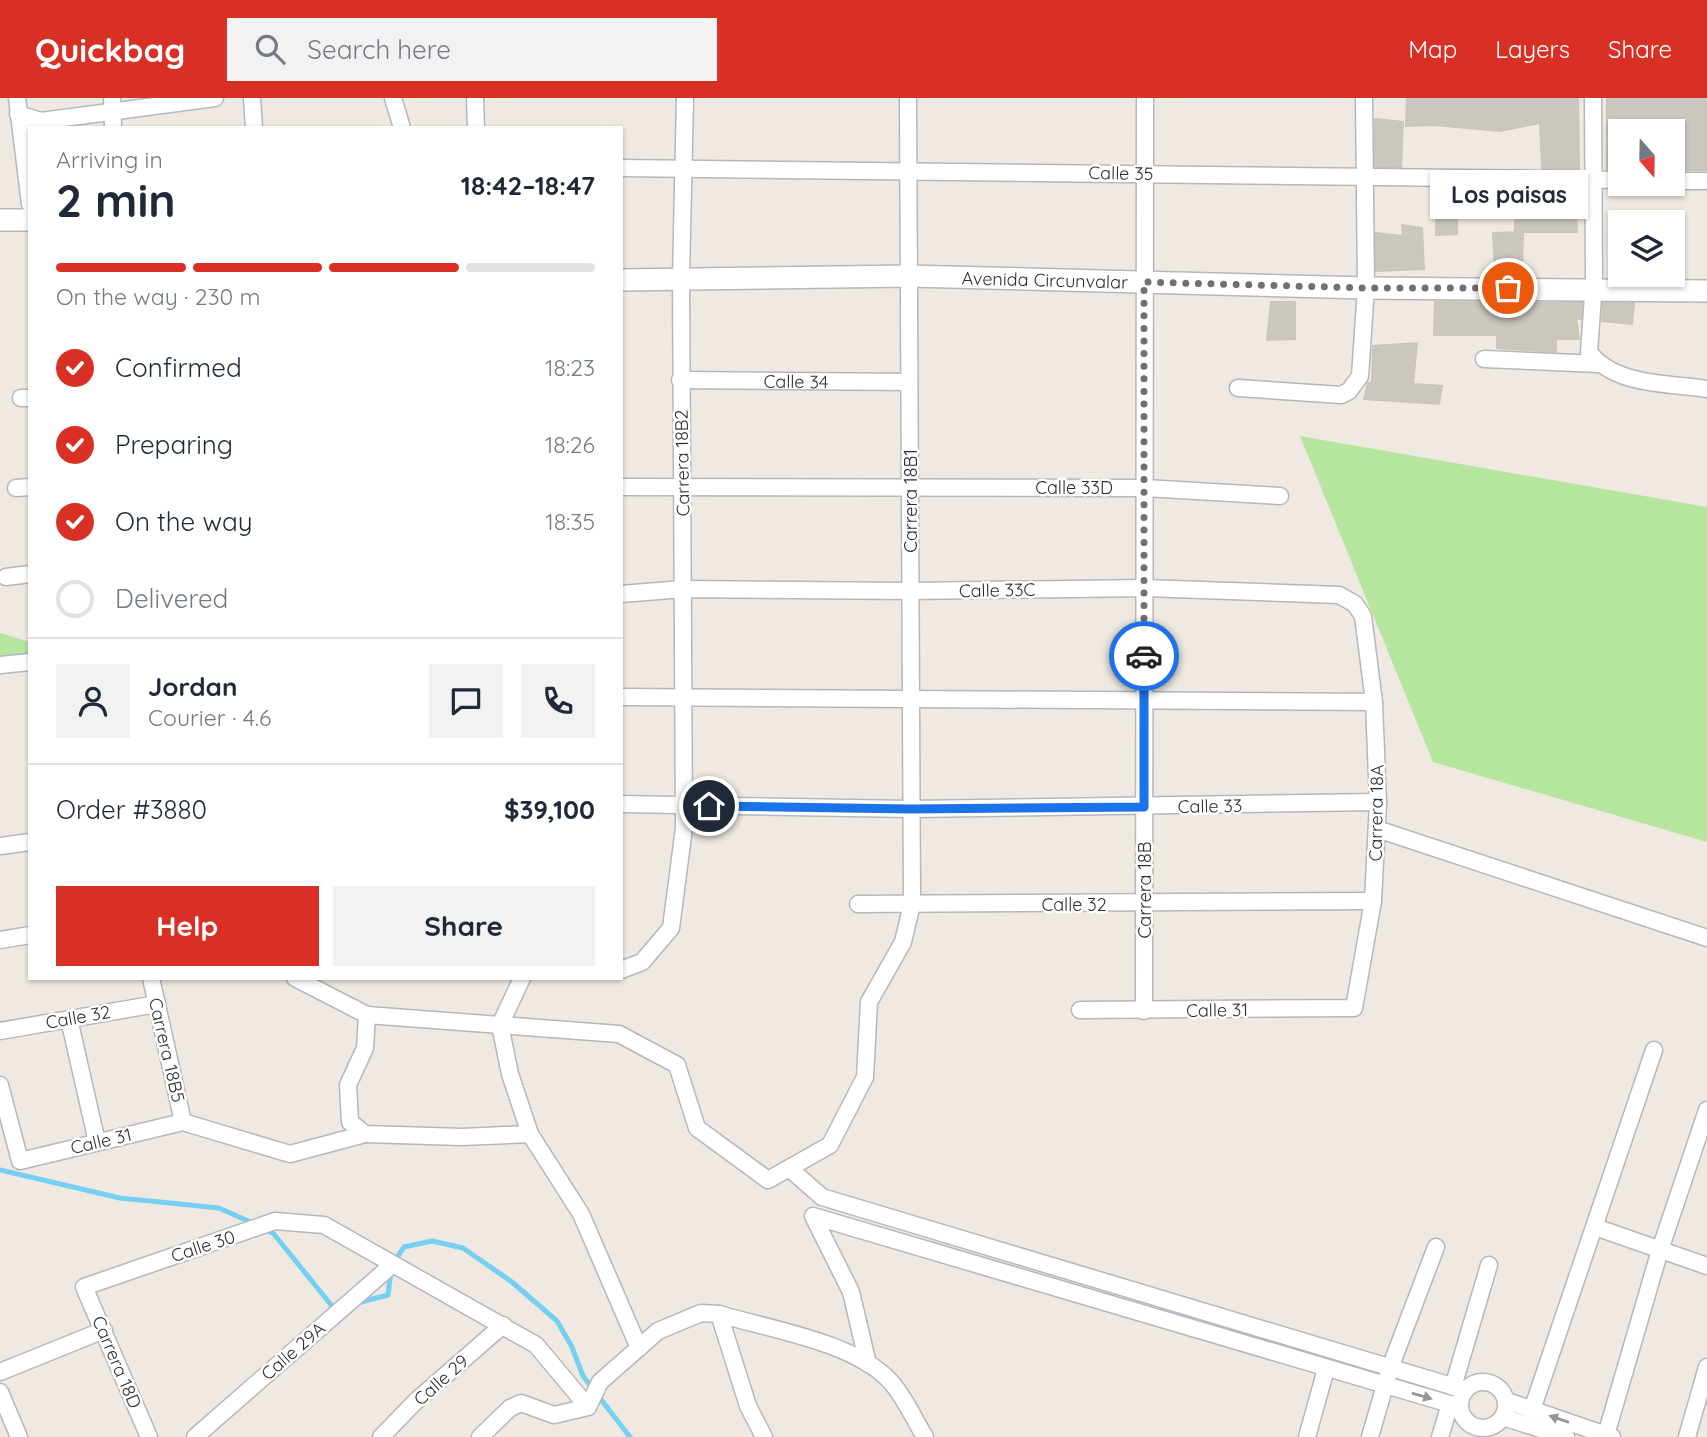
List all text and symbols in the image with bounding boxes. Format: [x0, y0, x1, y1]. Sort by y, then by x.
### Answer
search box [227, 18, 717, 81]
text: Quickbag [35, 29, 185, 70]
icon: search [251, 30, 289, 68]
text: Search here [307, 33, 451, 66]
text: Map [1408, 34, 1457, 64]
text: Layers [1495, 34, 1570, 64]
text: Share [1608, 34, 1672, 64]
north arrow [1608, 119, 1685, 196]
map controls [1608, 119, 1685, 287]
text: Arriving in [56, 145, 163, 174]
street label: Calle 35 [1088, 161, 1154, 185]
text: 18:42–18:47 [461, 169, 595, 202]
callout: Los paisas [1429, 169, 1587, 218]
text: 2 min [56, 171, 176, 229]
text: Los paisas [1451, 180, 1567, 209]
button: layers [1608, 210, 1685, 287]
pin [1478, 258, 1538, 318]
street label: Avenida Circunvalar [962, 266, 1128, 293]
icon: bag [1489, 269, 1527, 307]
text: On the way · 230 m [56, 282, 261, 311]
icon: check [56, 349, 94, 387]
text: Confirmed [115, 351, 242, 384]
text: 18:23 [545, 353, 595, 382]
street label: Calle 34 [763, 369, 829, 393]
street label: Carrera 18B2 [670, 409, 694, 517]
icon: check [56, 426, 94, 464]
text: Preparing [115, 428, 233, 461]
text: 18:26 [545, 430, 595, 459]
street label: Carrera 18B1 [899, 449, 922, 553]
street label: Calle 33D [1035, 476, 1113, 499]
icon: check [56, 503, 94, 541]
text: On the way [115, 505, 253, 538]
text: 18:35 [545, 507, 595, 536]
street label: Calle 33C [959, 578, 1036, 602]
text: Delivered [115, 582, 228, 615]
courier [1109, 621, 1179, 691]
icon: car [1125, 637, 1163, 675]
button: person [56, 664, 130, 738]
button: chat [429, 664, 503, 738]
button: phone [521, 664, 595, 738]
text: Jordan [148, 670, 237, 703]
text: Courier · 4.6 [148, 703, 271, 732]
street label: Carrera 18A [1364, 764, 1388, 862]
pin [679, 776, 739, 836]
icon: home [690, 787, 728, 825]
text: Order #3880 [56, 793, 207, 826]
text: $39,100 [504, 793, 595, 826]
street label: Calle 33 [1177, 794, 1243, 818]
street label: Carrera 18B [1133, 842, 1156, 938]
button: Help [56, 886, 319, 966]
button: Share [333, 886, 595, 966]
street label: Calle 32 [1041, 893, 1107, 916]
street label: Carrera 18B5 [144, 995, 190, 1105]
street label: Calle 31 [1186, 998, 1248, 1022]
street label: Calle 32 [44, 1000, 112, 1034]
street label: Calle 31 [68, 1123, 134, 1159]
street label: Calle 30 [168, 1225, 238, 1267]
street label: Carrera 18D [87, 1312, 147, 1412]
street label: Calle 29A [256, 1317, 330, 1385]
street label: Calle 29 [409, 1349, 473, 1411]
one-way arrow [1411, 1391, 1433, 1402]
one-way arrow [1549, 1413, 1570, 1424]

